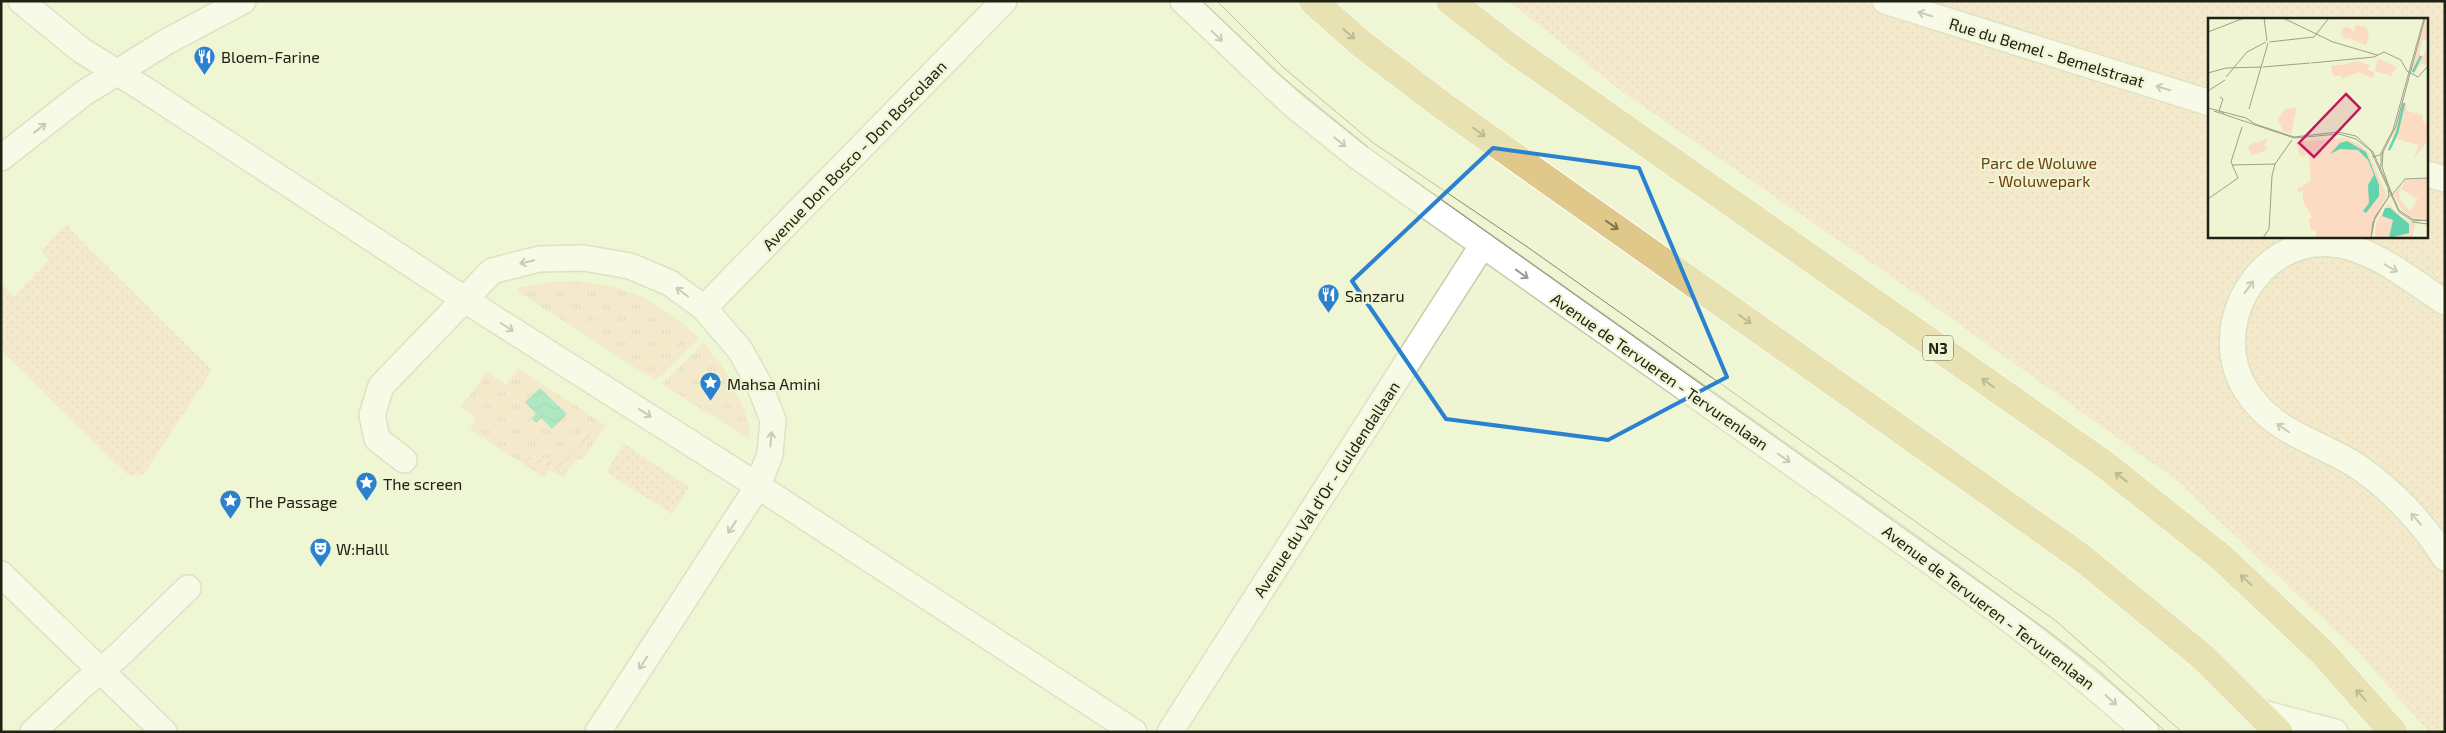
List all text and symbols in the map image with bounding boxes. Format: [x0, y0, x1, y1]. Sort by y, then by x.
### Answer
one-way arrow [1917, 8, 1933, 18]
street label: Rue du Bemel - Bemelstraat [1947, 13, 2147, 91]
inset map [2208, 18, 2428, 238]
one-way arrow [1343, 28, 1356, 40]
one-way arrow [1211, 30, 1224, 42]
restaurant icon: Bloem-Farine [193, 44, 217, 75]
place label: Bloem-Farine [221, 47, 320, 66]
street label: Avenue Don Bosco - Don Boscolaan [758, 56, 950, 254]
one-way arrow [2156, 83, 2172, 92]
one-way arrow [33, 123, 46, 134]
one-way arrow [1472, 127, 1486, 137]
one-way arrow [1333, 137, 1346, 148]
park label: Parc de Woluwe - Woluwepark [1981, 153, 2097, 190]
one-way arrow [1605, 220, 1619, 230]
one-way arrow [520, 258, 536, 267]
one-way arrow [2383, 263, 2398, 273]
one-way arrow [1515, 269, 1529, 279]
one-way arrow [2244, 280, 2254, 294]
restaurant icon: Sanzaru [1317, 283, 1341, 314]
one-way arrow [676, 286, 689, 297]
place label: Sanzaru [1345, 286, 1405, 305]
street label: Avenue de Tervueren - Tervurenlaan [1548, 288, 1772, 454]
one-way arrow [1738, 314, 1752, 324]
one-way arrow [500, 321, 514, 332]
road number: N3 [1923, 336, 1953, 360]
place icon: Mahsa Amini [699, 371, 723, 402]
place label: Mahsa Amini [727, 374, 820, 393]
street label: Avenue du Val d'Or - Guldendallaan [1249, 377, 1403, 601]
one-way arrow [1982, 378, 1996, 388]
one-way arrow [637, 408, 651, 418]
one-way arrow [2276, 423, 2290, 433]
one-way arrow [767, 432, 776, 448]
one-way arrow [1777, 453, 1791, 463]
place icon: The screen [355, 471, 379, 502]
one-way arrow [2115, 472, 2128, 483]
place label: The screen [383, 474, 462, 493]
place icon: The Passage [218, 489, 242, 520]
place label: The Passage [246, 492, 337, 511]
one-way arrow [2410, 512, 2421, 525]
one-way arrow [726, 520, 737, 534]
street label: Avenue de Tervueren - Tervurenlaan [1879, 521, 2099, 693]
theatre icon: W:Halll [308, 536, 332, 567]
place label: W:Halll [336, 539, 389, 558]
one-way arrow [2240, 574, 2253, 586]
one-way arrow [638, 656, 648, 670]
one-way arrow [2355, 689, 2367, 702]
one-way arrow [2105, 694, 2118, 706]

